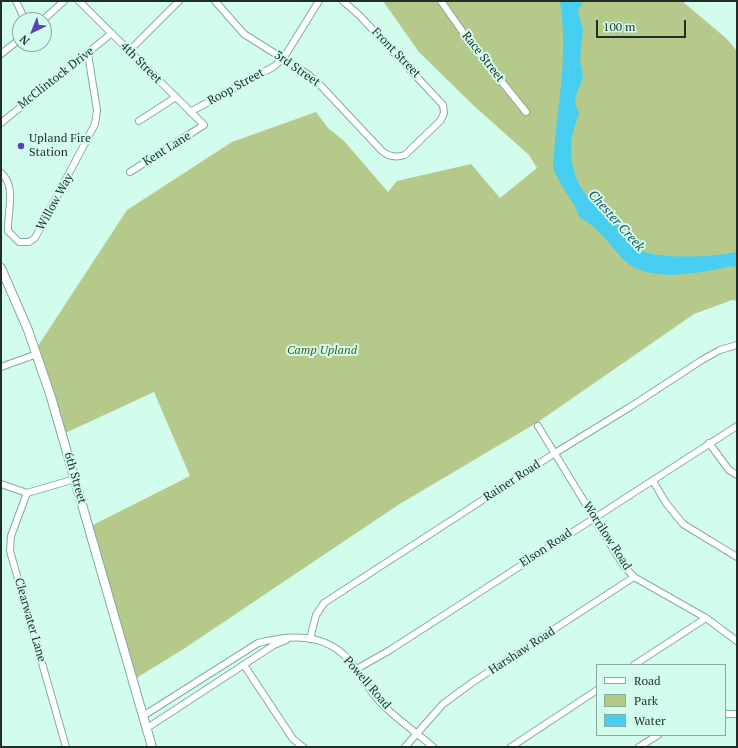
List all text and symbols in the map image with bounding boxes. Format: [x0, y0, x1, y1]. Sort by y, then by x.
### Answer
north arrow [12, 12, 52, 52]
scale bar [598, 12, 688, 38]
text: 100 m [603, 19, 635, 34]
street label: Front Street [368, 25, 424, 81]
street label: Race Street [459, 29, 507, 85]
text: N [17, 32, 32, 48]
street label: 4th Street [117, 39, 165, 87]
street label: McClintock Drive [15, 44, 97, 112]
street label: 3rd Street [271, 48, 323, 90]
street label: Roop Street [205, 66, 267, 108]
street label: Kent Lane [140, 129, 194, 169]
place label: Upland Fire Station [29, 132, 91, 160]
marker: Upland Fire Station [16, 141, 26, 151]
street label: Willow Way [33, 171, 77, 233]
water label: Chester Creek [585, 187, 647, 255]
park label: Camp Upland [287, 344, 357, 358]
street label: 6th Street [61, 451, 89, 505]
street label: Rainer Road [481, 457, 543, 505]
street label: Worrilow Road [580, 499, 634, 573]
street label: Elson Road [517, 526, 575, 570]
street label: Clearwater Lane [11, 576, 49, 664]
street label: Harshaw Road [486, 624, 558, 678]
street label: Powell Road [340, 654, 394, 712]
legend [596, 664, 726, 736]
text: Road [634, 673, 661, 688]
text: Park [634, 693, 658, 708]
text: Water [634, 713, 666, 728]

